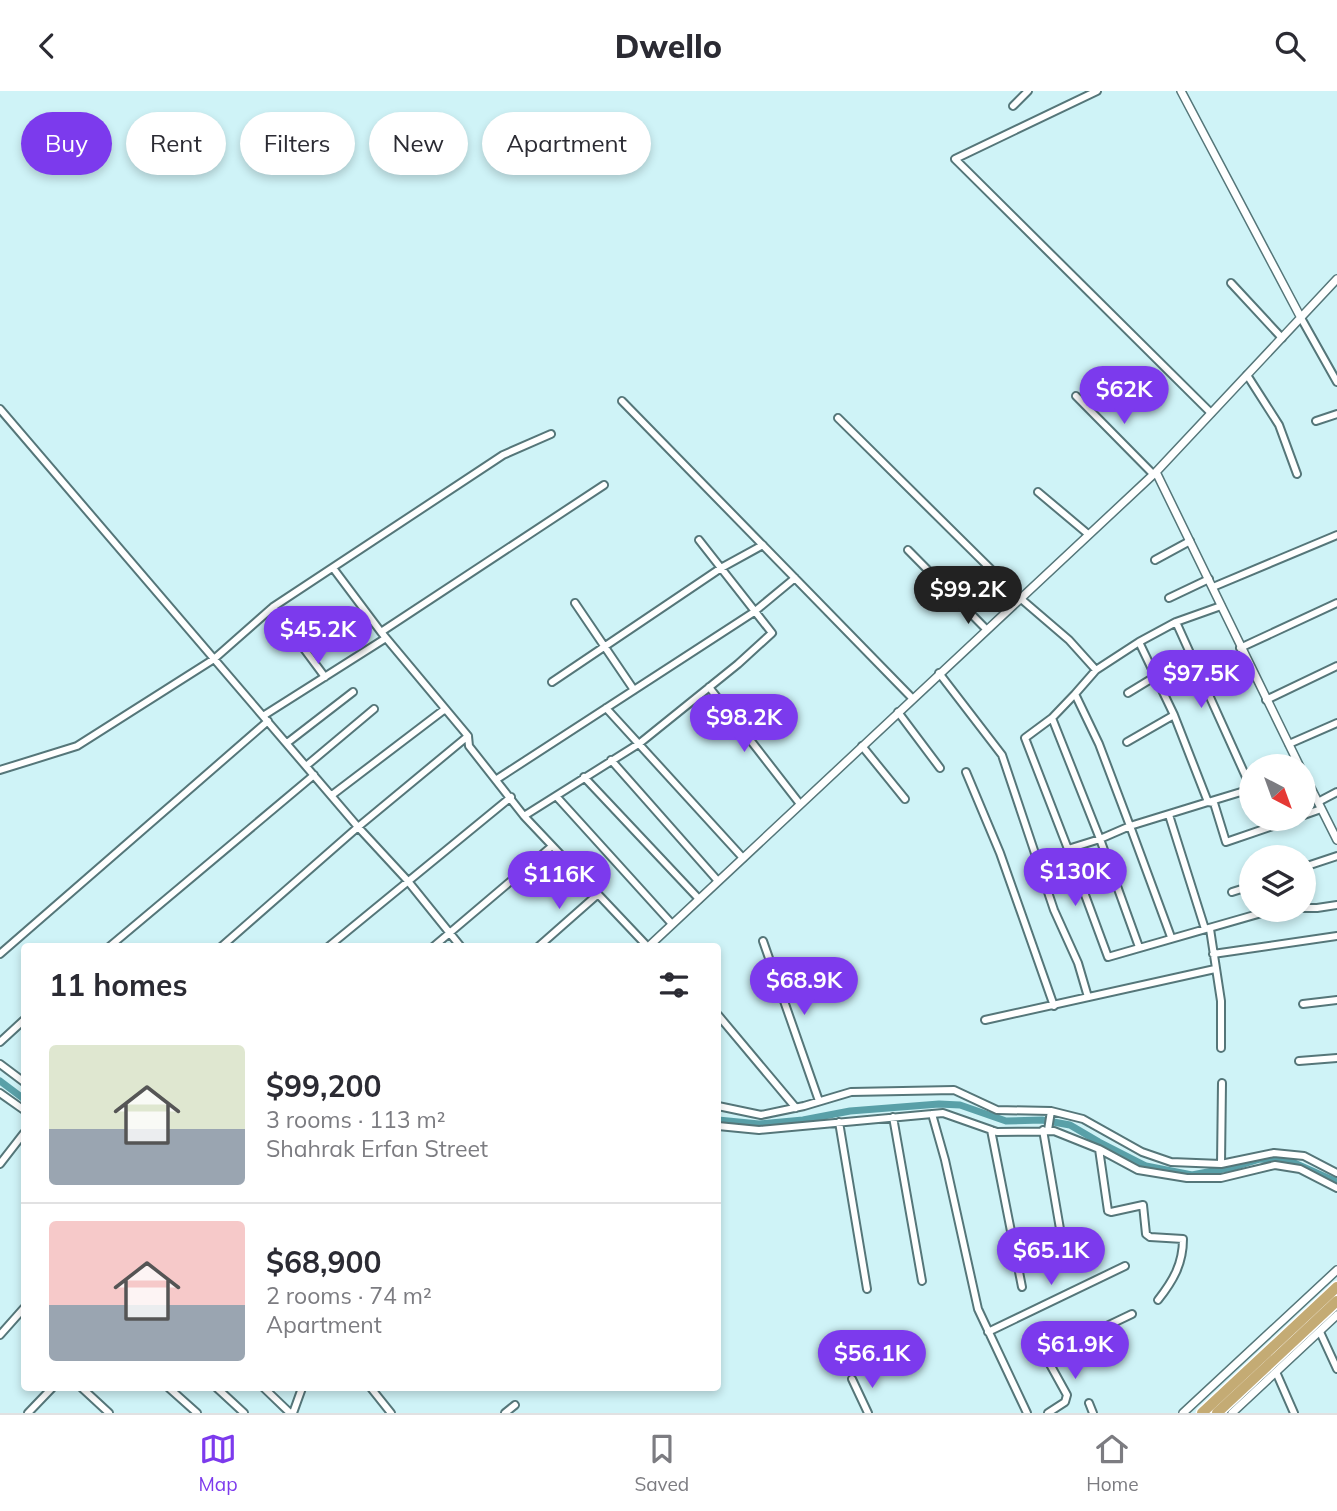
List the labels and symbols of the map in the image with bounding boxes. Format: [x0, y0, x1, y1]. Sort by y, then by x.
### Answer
pin: $62K [1083, 367, 1165, 426]
pin: $99.2K [911, 567, 1025, 626]
pin: $45.2K [261, 607, 375, 666]
pin: $97.5K [1144, 651, 1258, 710]
pin: $98.2K [687, 695, 801, 754]
north arrow [1239, 754, 1316, 831]
pin: $130K [1026, 849, 1124, 908]
pin: $116K [510, 851, 608, 911]
pin: $68.9K [747, 957, 861, 1017]
pin: $65.1K [994, 1227, 1108, 1287]
pin: $61.9K [1018, 1321, 1132, 1381]
pin: $56.1K [815, 1331, 929, 1390]

